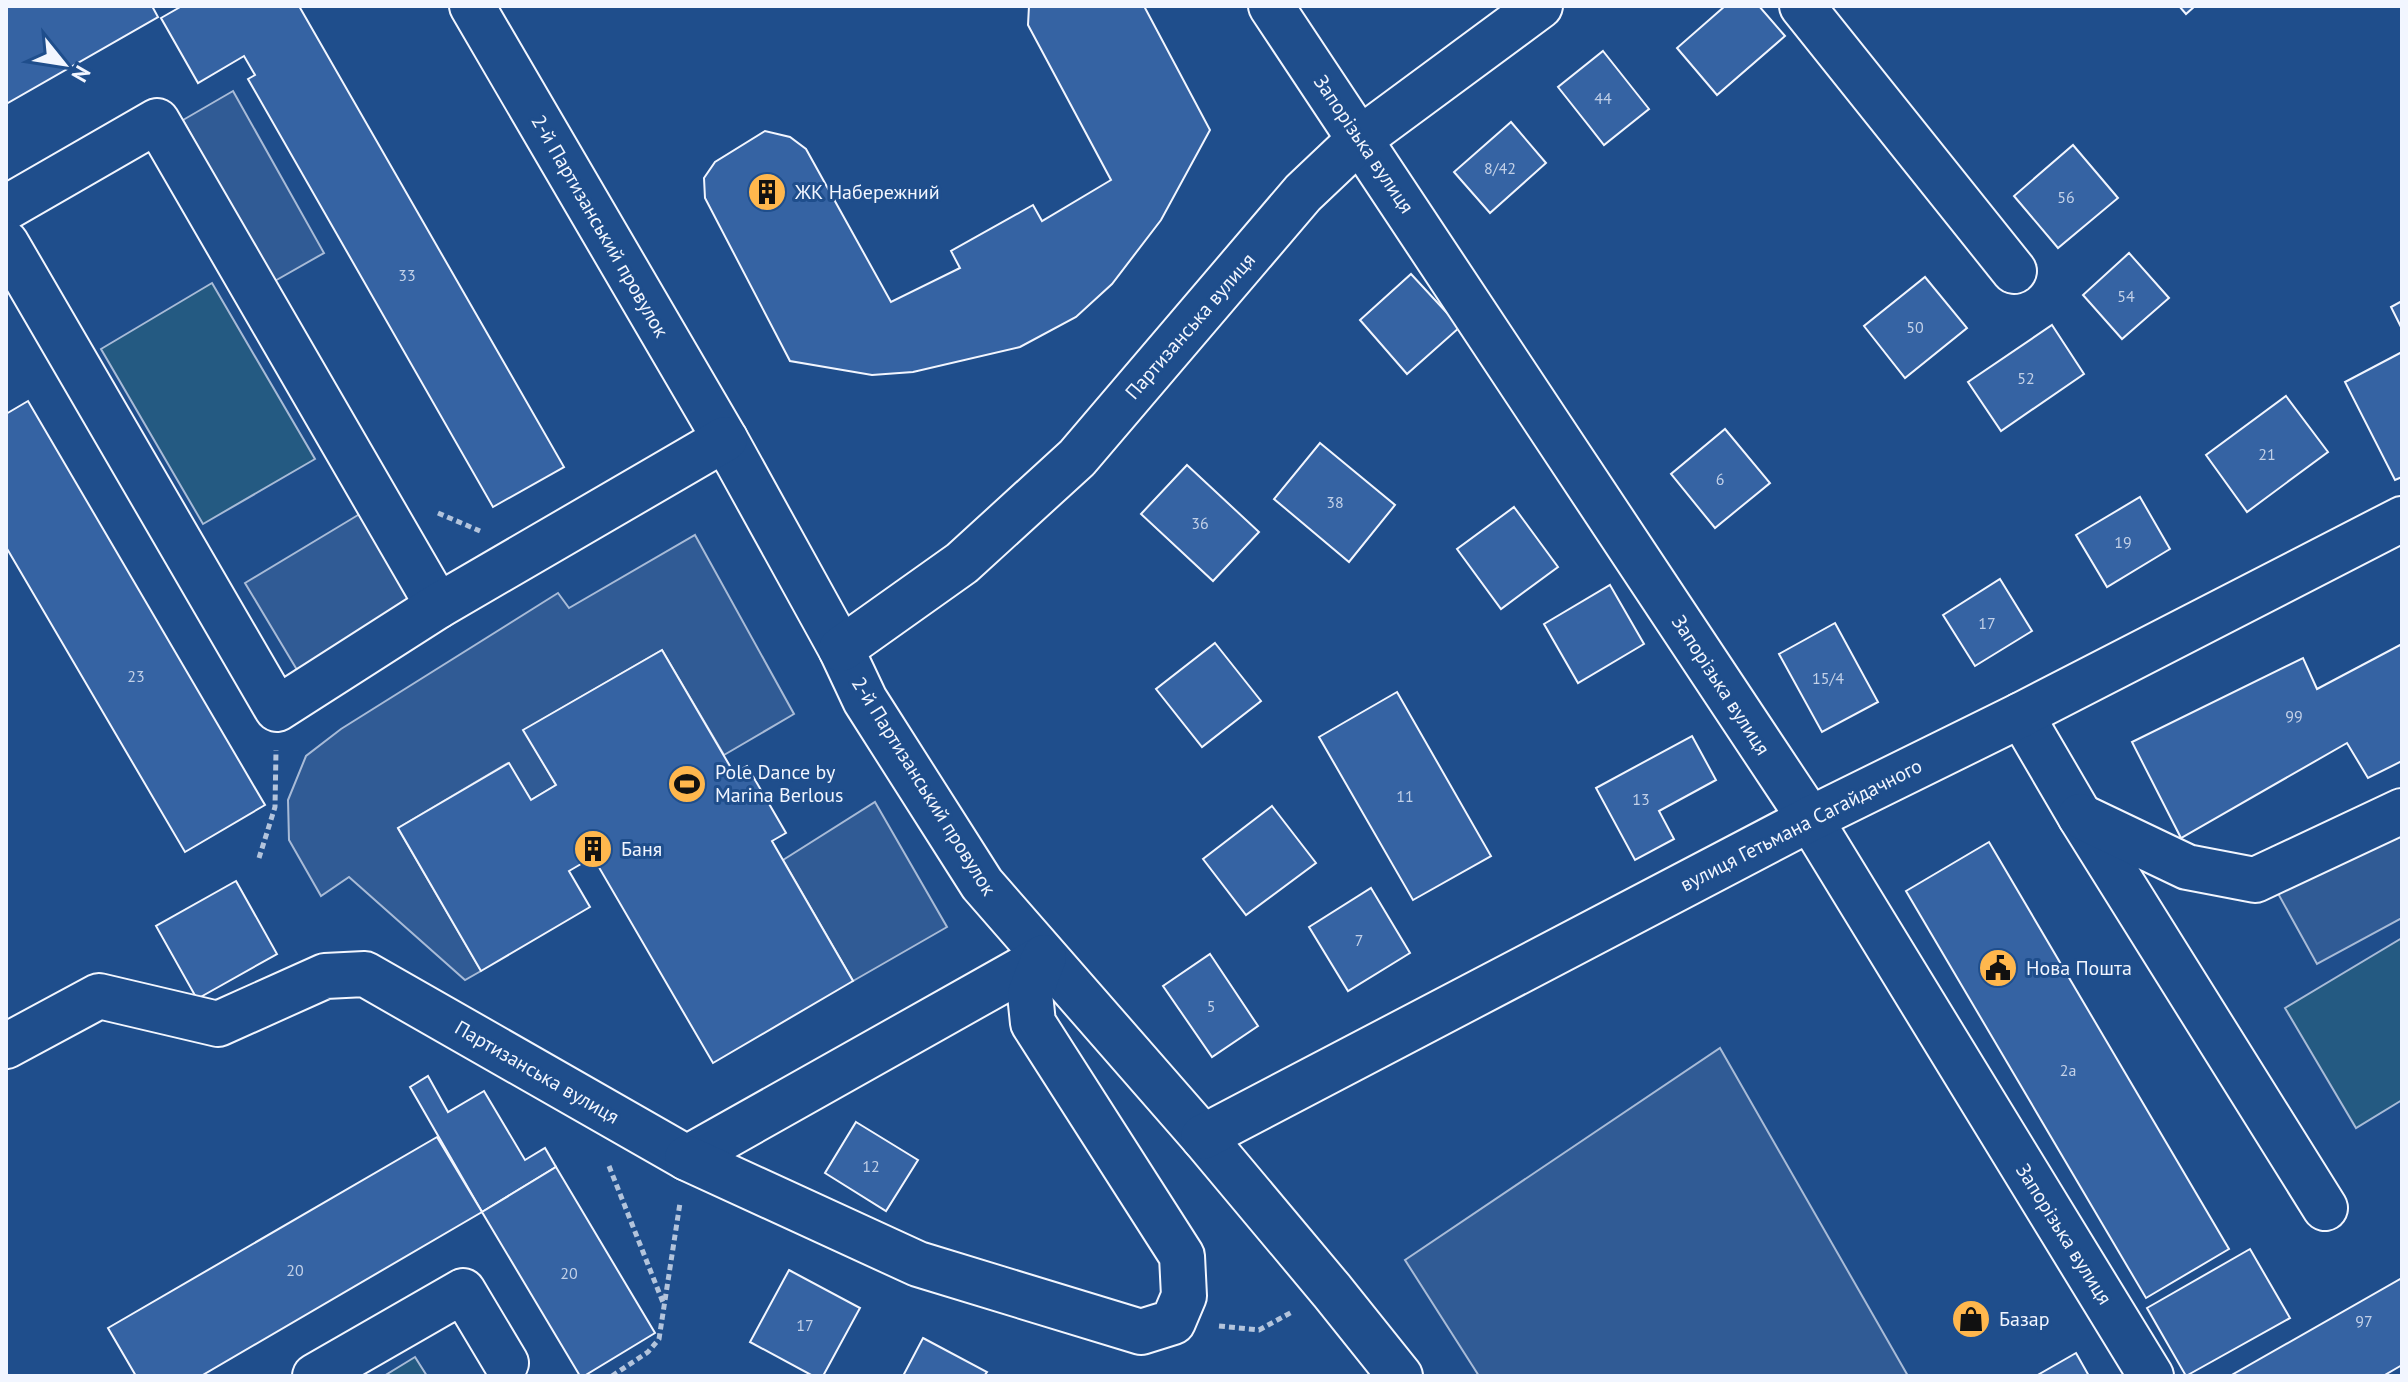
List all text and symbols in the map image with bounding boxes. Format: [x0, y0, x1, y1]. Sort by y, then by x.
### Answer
north arrow [24, 24, 104, 104]
text: N [66, 61, 97, 87]
street label: Запорізька вулиця [1308, 70, 1420, 218]
house number: 44 [1594, 88, 1612, 108]
street label: 2-й Партизанський провулок [525, 110, 675, 342]
house number: 8/42 [1484, 158, 1516, 178]
building icon: ЖК Набережний [746, 171, 788, 213]
place label: ЖК Набережний [794, 179, 940, 205]
house number: 56 [2057, 187, 2075, 207]
street label: Партизанська вулиця [1119, 247, 1261, 405]
house number: 33 [398, 265, 416, 285]
house number: 54 [2117, 286, 2135, 306]
house number: 50 [1906, 317, 1924, 337]
house number: 52 [2017, 368, 2035, 388]
house number: 21 [2258, 444, 2276, 464]
house number: 6 [1716, 469, 1724, 489]
house number: 38 [1326, 492, 1344, 512]
house number: 36 [1191, 513, 1209, 533]
house number: 19 [2114, 532, 2132, 552]
street label: Запорізька вулиця [1666, 610, 1776, 760]
house number: 17 [1978, 613, 1996, 633]
house number: 23 [127, 666, 145, 686]
house number: 15/4 [1812, 668, 1844, 688]
street label: 2-й Партизанський провулок [846, 672, 1002, 901]
house number: 99 [2285, 706, 2303, 726]
street label: вулиця Гетьмана Сагайдачного [1676, 753, 1926, 897]
place label: Pole Dance by Marina Berlous [715, 759, 844, 808]
sports icon: Pole Dance by Marina Berlous [666, 763, 708, 805]
house number: 11 [1396, 786, 1414, 806]
house number: 13 [1632, 789, 1650, 809]
building icon: Баня [572, 828, 614, 870]
place label: Баня [621, 836, 662, 862]
house number: 7 [1355, 930, 1363, 950]
public building icon: Нова Пошта [1977, 947, 2019, 989]
place label: Нова Пошта [2026, 955, 2132, 981]
house number: 5 [1207, 996, 1215, 1016]
street label: Партизанська вулиця [450, 1014, 624, 1130]
house number: 2а [2060, 1060, 2076, 1080]
house number: 12 [862, 1156, 880, 1176]
street label: Запорізька вулиця [2010, 1159, 2118, 1309]
house number: 20 [286, 1260, 304, 1280]
house number: 20 [560, 1263, 578, 1283]
shop icon: Базар [1950, 1298, 1992, 1340]
place label: Базар [1999, 1306, 2049, 1332]
house number: 97 [2355, 1311, 2373, 1331]
house number: 17 [796, 1315, 814, 1335]

